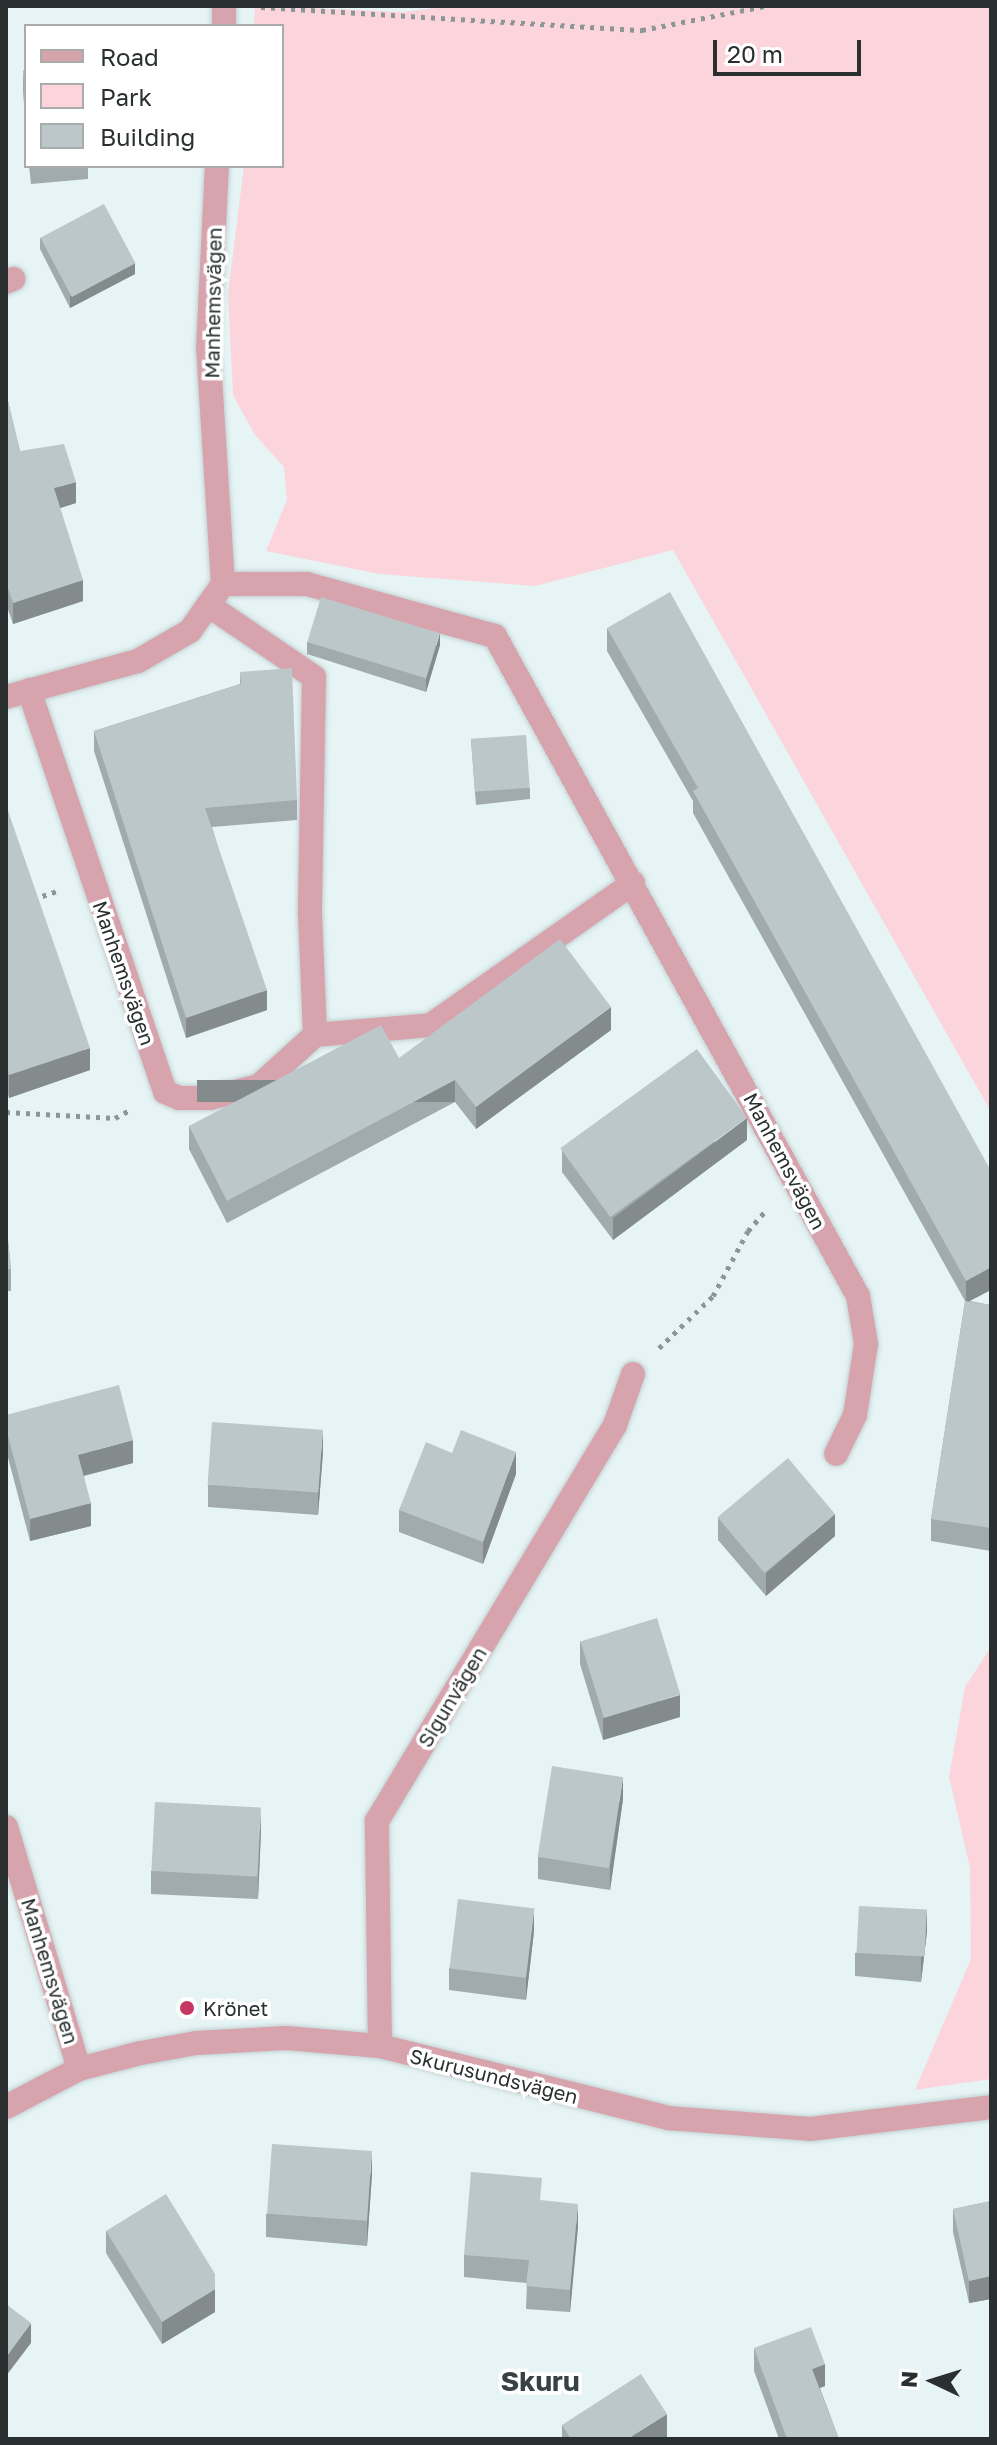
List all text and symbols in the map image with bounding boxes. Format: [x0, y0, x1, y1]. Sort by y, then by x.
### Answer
legend [24, 24, 284, 168]
scale bar [717, 24, 865, 74]
text: 20 m [727, 39, 783, 68]
text: Road [100, 42, 159, 71]
text: Park [100, 82, 152, 111]
text: Building [100, 122, 195, 151]
street label: Manhemsvägen [200, 227, 226, 379]
street label: Manhemsvägen [88, 898, 160, 1048]
street label: Manhemsvägen [739, 1089, 831, 1233]
street label: Sigunvägen [413, 1642, 491, 1752]
street label: Manhemsvägen [16, 1895, 84, 2047]
place label: Krönet [203, 1996, 268, 2020]
marker: Krönet [178, 1999, 196, 2017]
street label: Skurusundsvägen [408, 2044, 580, 2108]
north arrow [893, 2341, 973, 2421]
district label: Skuru [500, 2364, 580, 2398]
text: N [895, 2370, 923, 2389]

